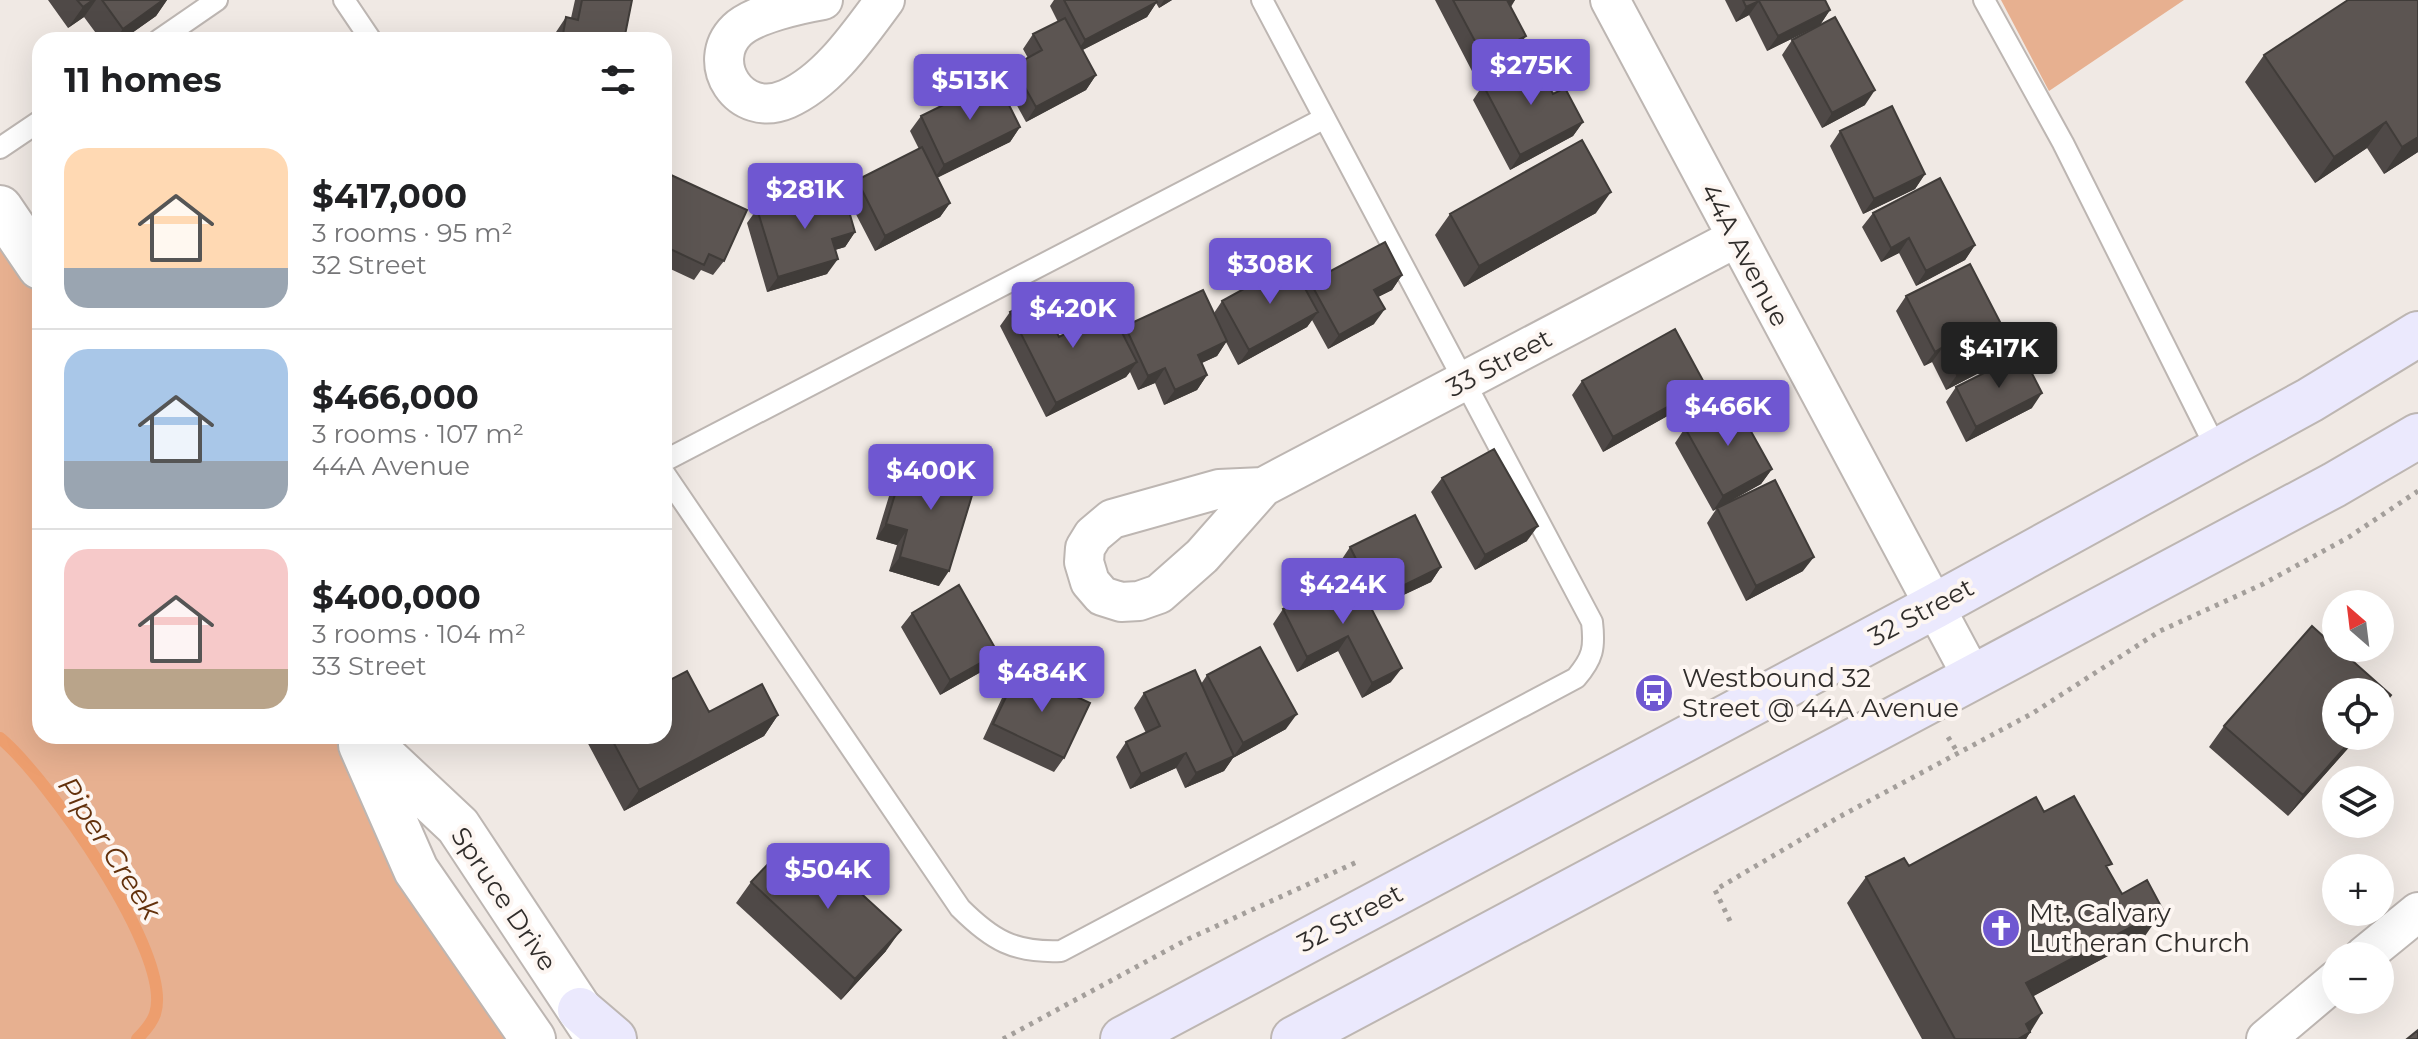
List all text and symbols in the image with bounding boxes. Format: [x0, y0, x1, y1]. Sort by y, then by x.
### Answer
pin: $275K [1475, 39, 1587, 107]
text: $275K [1490, 49, 1572, 81]
pin: $513K [914, 54, 1026, 122]
icon: filters [596, 58, 640, 102]
text: 11 homes [64, 59, 222, 101]
text: $513K [932, 64, 1008, 96]
pin: $281K [749, 163, 861, 231]
text: $281K [766, 173, 844, 205]
text: $417,000 [312, 175, 467, 217]
street label: 44A Avenue [1694, 178, 1796, 332]
icon: home [128, 180, 224, 276]
text: 3 rooms · 95 m² [312, 217, 513, 249]
pin: $308K [1214, 238, 1326, 306]
text: $308K [1227, 248, 1313, 280]
text: 32 Street [312, 249, 427, 281]
pin: $420K [1017, 282, 1129, 350]
text: $420K [1030, 292, 1117, 324]
street label: 33 Street [1441, 322, 1557, 404]
pin: $417K [1943, 322, 2055, 390]
text: $417K [1959, 332, 2039, 364]
text: $466,000 [312, 376, 479, 418]
pin: $466K [1672, 380, 1784, 448]
icon: home [128, 381, 224, 477]
text: $466K [1684, 390, 1772, 422]
text: 3 rooms · 107 m² [312, 418, 524, 450]
pin: $400K [875, 444, 987, 512]
text: 44A Avenue [312, 450, 470, 482]
text: $400K [886, 454, 976, 486]
pin: $424K [1287, 558, 1399, 626]
text: $424K [1300, 568, 1387, 600]
street label: 32 Street [1863, 571, 1979, 653]
text: $400,000 [312, 576, 481, 618]
icon: home [128, 581, 224, 677]
north arrow [2322, 590, 2394, 662]
map controls [2322, 590, 2394, 1014]
text: 3 rooms · 104 m² [312, 618, 526, 650]
pin: $484K [986, 646, 1098, 714]
text: 33 Street [312, 650, 427, 682]
text: $484K [997, 656, 1087, 688]
place label: Westbound 32 Street @ 44A Avenue [1682, 662, 1959, 724]
bus stop icon: Westbound 32 Street @ 44A Avenue [1633, 672, 1675, 714]
button: locate [2322, 678, 2394, 750]
button: layers [2322, 766, 2394, 838]
water label: Piper Creek [51, 770, 170, 927]
street label: Spruce Drive [444, 821, 564, 977]
pin: $504K [772, 843, 884, 911]
text: $504K [785, 853, 871, 885]
button: + [2322, 854, 2394, 926]
street label: 32 Street [1292, 877, 1408, 959]
place label: Mt. Calvary Lutheran Church [2029, 897, 2250, 959]
church icon: Mt. Calvary Lutheran Church [1980, 907, 2022, 949]
button: − [2322, 942, 2394, 1014]

